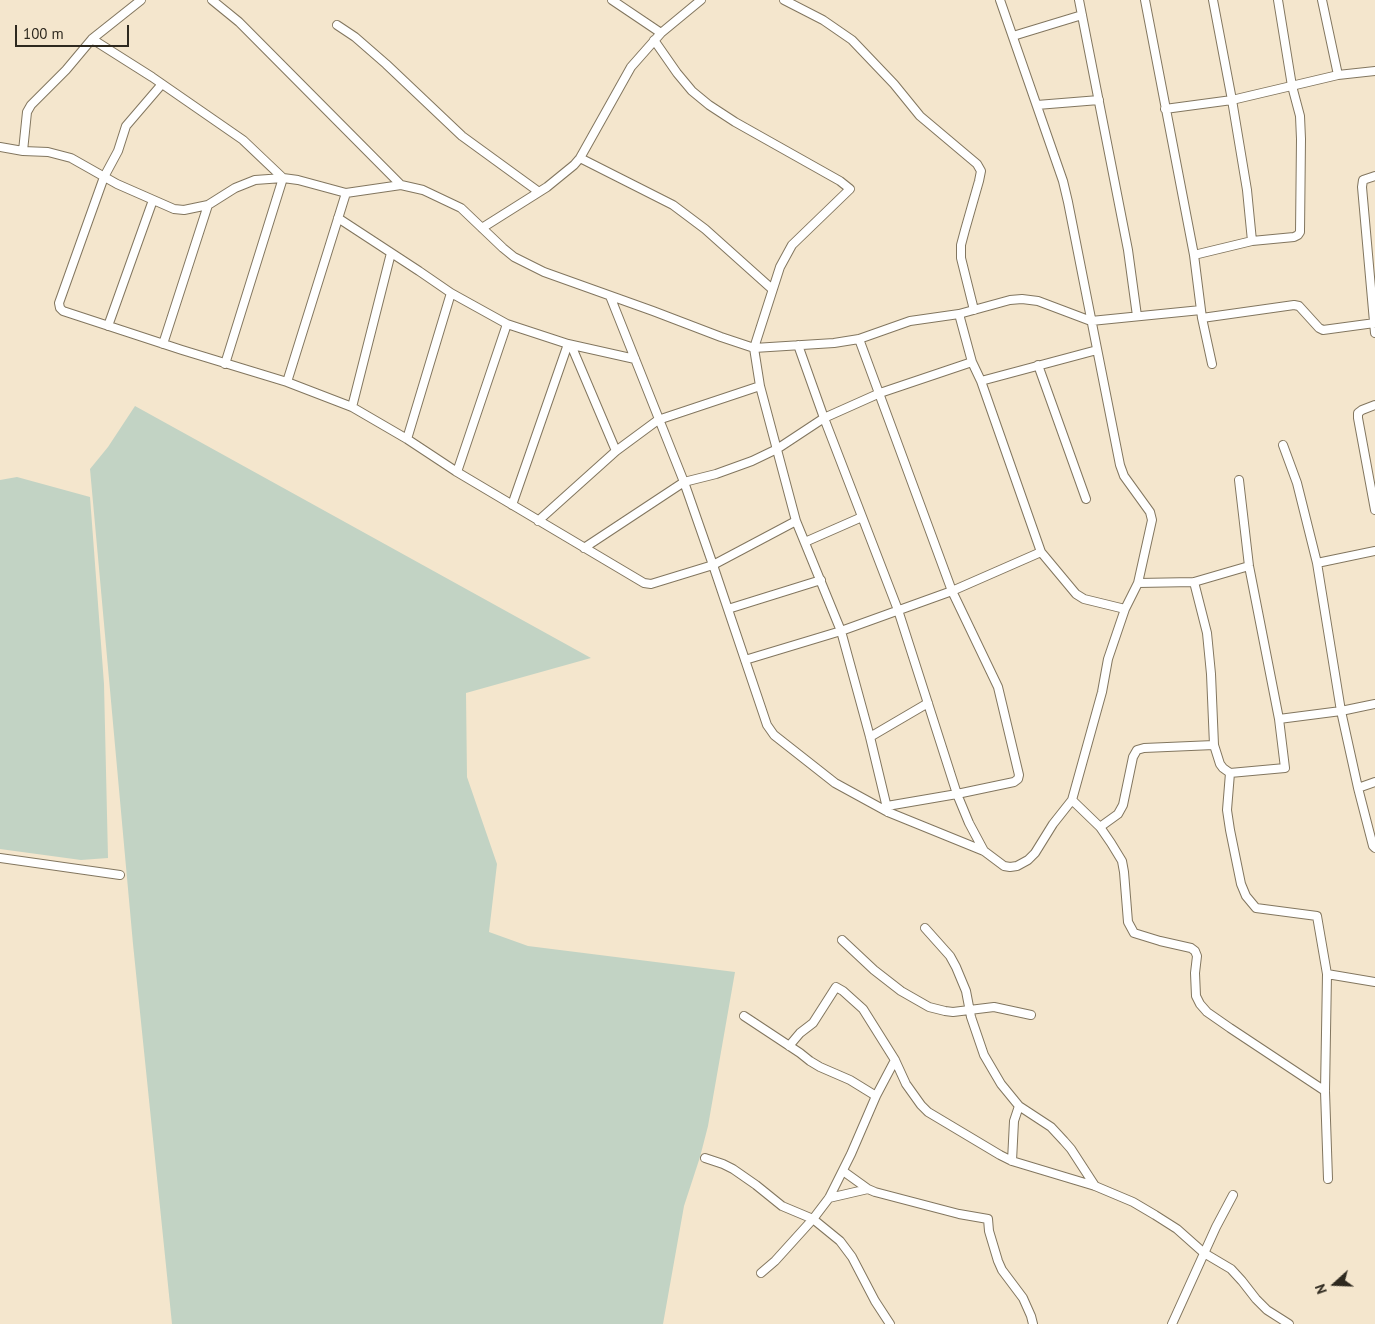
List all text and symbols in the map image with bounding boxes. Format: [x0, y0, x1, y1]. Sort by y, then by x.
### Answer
scale bar [18, 15, 131, 47]
text: 100 m [23, 24, 64, 43]
north arrow [1310, 1259, 1360, 1309]
text: N [1311, 1282, 1331, 1297]

